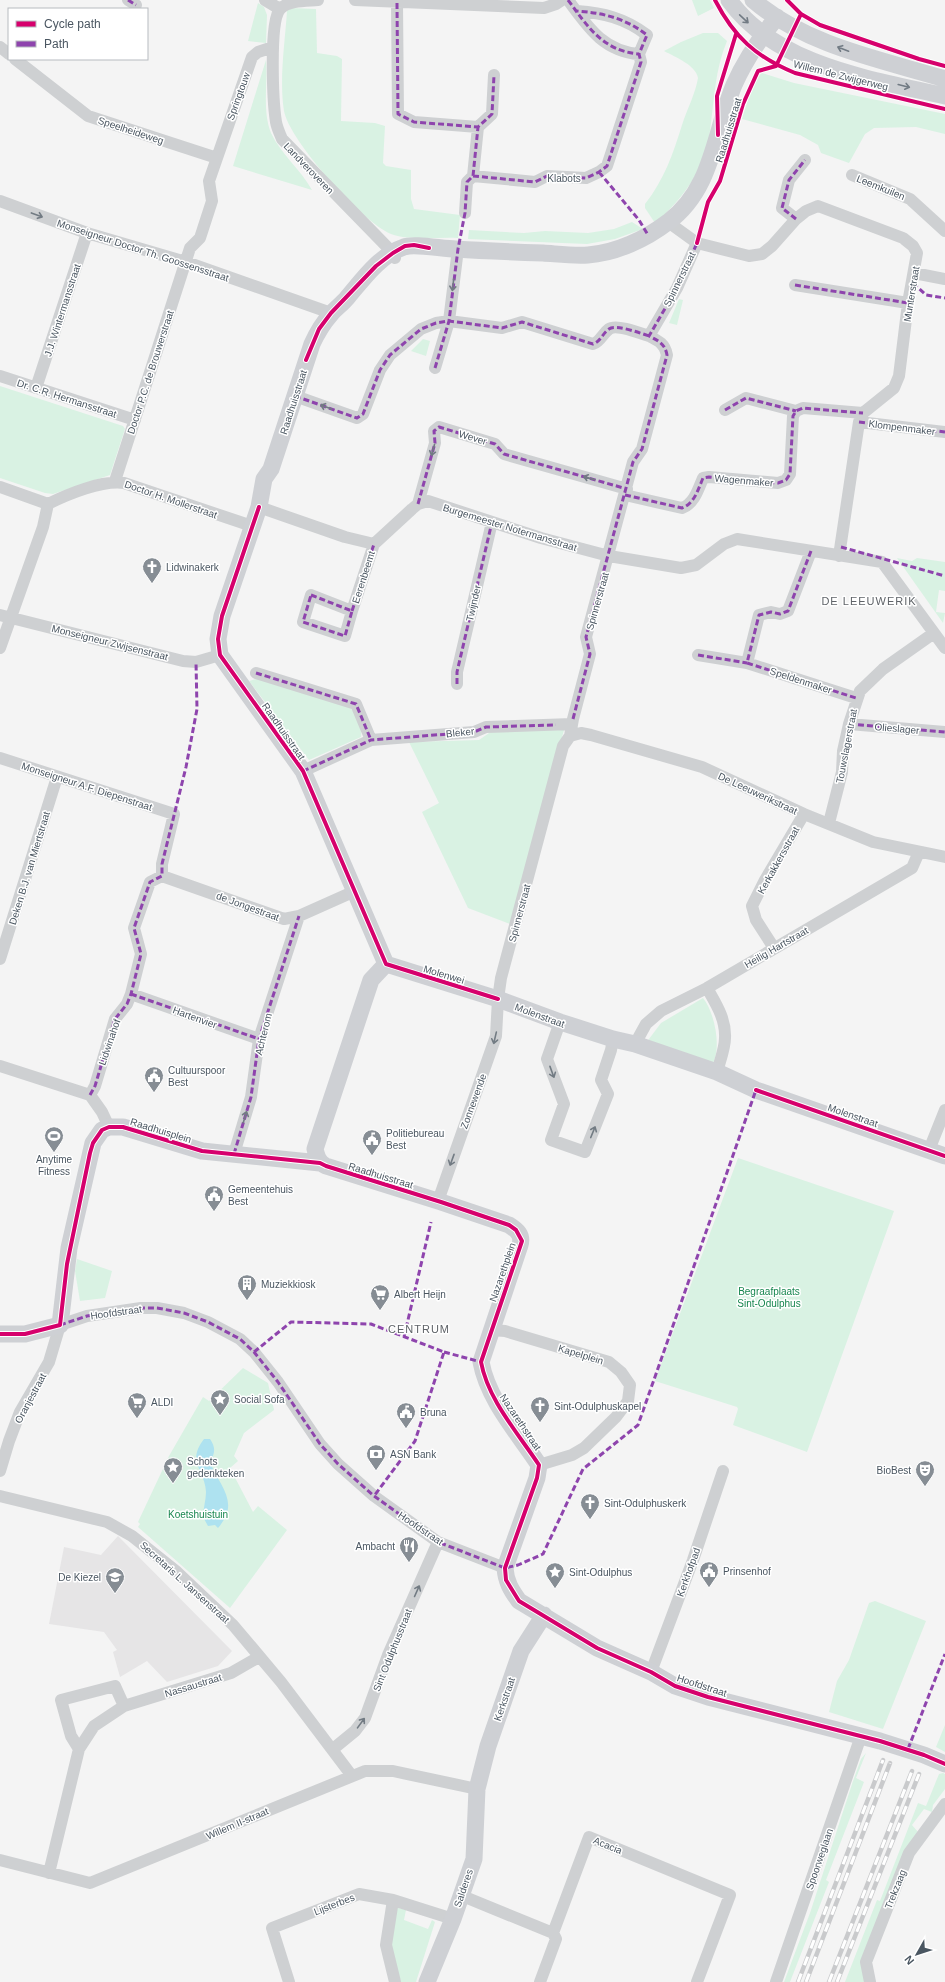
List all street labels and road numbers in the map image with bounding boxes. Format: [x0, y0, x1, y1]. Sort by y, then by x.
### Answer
street label: Willem de Zwijgerweg [792, 58, 889, 93]
street label: Springtouw [225, 70, 252, 122]
street label: Raadhuisstraat [713, 96, 744, 164]
street label: Speelheideweg [97, 115, 165, 146]
street label: Landveroveren [282, 141, 336, 196]
street label: Klabots [547, 173, 581, 184]
street label: Leemkuilen [855, 173, 907, 202]
street label: Monseigneur Doctor Th. Goossensstraat [56, 217, 230, 284]
street label: Spinnerstraat [661, 250, 698, 308]
street label: J.J. Wintermansstraat [42, 262, 83, 358]
street label: Munterstraat [902, 265, 921, 323]
street label: Doctor P.C. de Brouwerstraat [125, 309, 176, 435]
street label: Raadhuisstraat [278, 368, 309, 436]
street label: Dr. C.R. Hermansstraat [16, 377, 118, 420]
street label: Klompenmaker [868, 418, 937, 437]
street label: Wever [458, 428, 489, 447]
street label: Wagenmaker [714, 472, 775, 489]
street label: Doctor H. Mollerstraat [123, 478, 219, 521]
street label: Burgemeester Notermansstraat [442, 502, 578, 553]
street label: Eerenbeemt [350, 549, 377, 605]
street label: Spinnerstraat [584, 571, 611, 631]
street label: Twijnder [464, 583, 483, 622]
street label: Monseigneur Zwijsenstraat [51, 623, 169, 662]
street label: Speldenmaker [768, 665, 834, 696]
street label: Raadhuisstraat [260, 701, 308, 762]
street label: Touwslagerstraat [834, 708, 859, 784]
street label: Olieslager [874, 721, 921, 736]
street label: Bleker [445, 725, 475, 739]
street label: Monseigneur A.F. Diepenstraat [20, 760, 154, 813]
street label: De Leeuwerikstraat [716, 770, 799, 817]
street label: Deken B.J. van Miertstraat [7, 810, 52, 926]
street label: Kerkakkersstraat [755, 825, 802, 896]
street label: Spinnerstraat [506, 883, 533, 943]
street label: de Jongestraat [215, 890, 281, 923]
street label: Heilig Hartstraat [742, 925, 810, 970]
street label: Molenwei [422, 963, 466, 986]
street label: Molenstraat [513, 1001, 566, 1030]
street label: Hartenvier [171, 1004, 219, 1031]
street label: Achterom [253, 1012, 274, 1056]
street label: Lidwinahof [96, 1018, 123, 1067]
street label: Zonnewende [458, 1072, 489, 1130]
street label: Molenstraat [826, 1102, 880, 1129]
street label: Raadhuisplein [129, 1116, 193, 1145]
street label: Raadhuisstraat [347, 1160, 415, 1191]
street label: Nazarethplein [487, 1241, 518, 1303]
street label: Hoofdstraat [90, 1303, 143, 1322]
street label: Kapelplein [557, 1342, 605, 1367]
street label: Oranjestraat [13, 1371, 48, 1425]
street label: Nazarethstraat [498, 1392, 544, 1453]
street label: Hoofdstraat [396, 1509, 445, 1548]
street label: Secretaris L. Jansenstraat [138, 1539, 232, 1625]
street label: Kerkhofpad [675, 1546, 702, 1598]
street label: Sint Odulphusstraat [371, 1607, 414, 1693]
street label: Nassaustraat [163, 1672, 223, 1699]
street label: Hoofdstraat [676, 1672, 728, 1699]
street label: Kerkstraat [492, 1676, 517, 1723]
street label: Willem II-straat [204, 1805, 270, 1842]
street label: Spoorweglaan [804, 1827, 835, 1891]
street label: Acacia [592, 1835, 624, 1856]
street label: Salderes [452, 1868, 475, 1909]
street label: Trekzaag [883, 1868, 908, 1910]
street label: Lijsterbes [312, 1892, 356, 1917]

